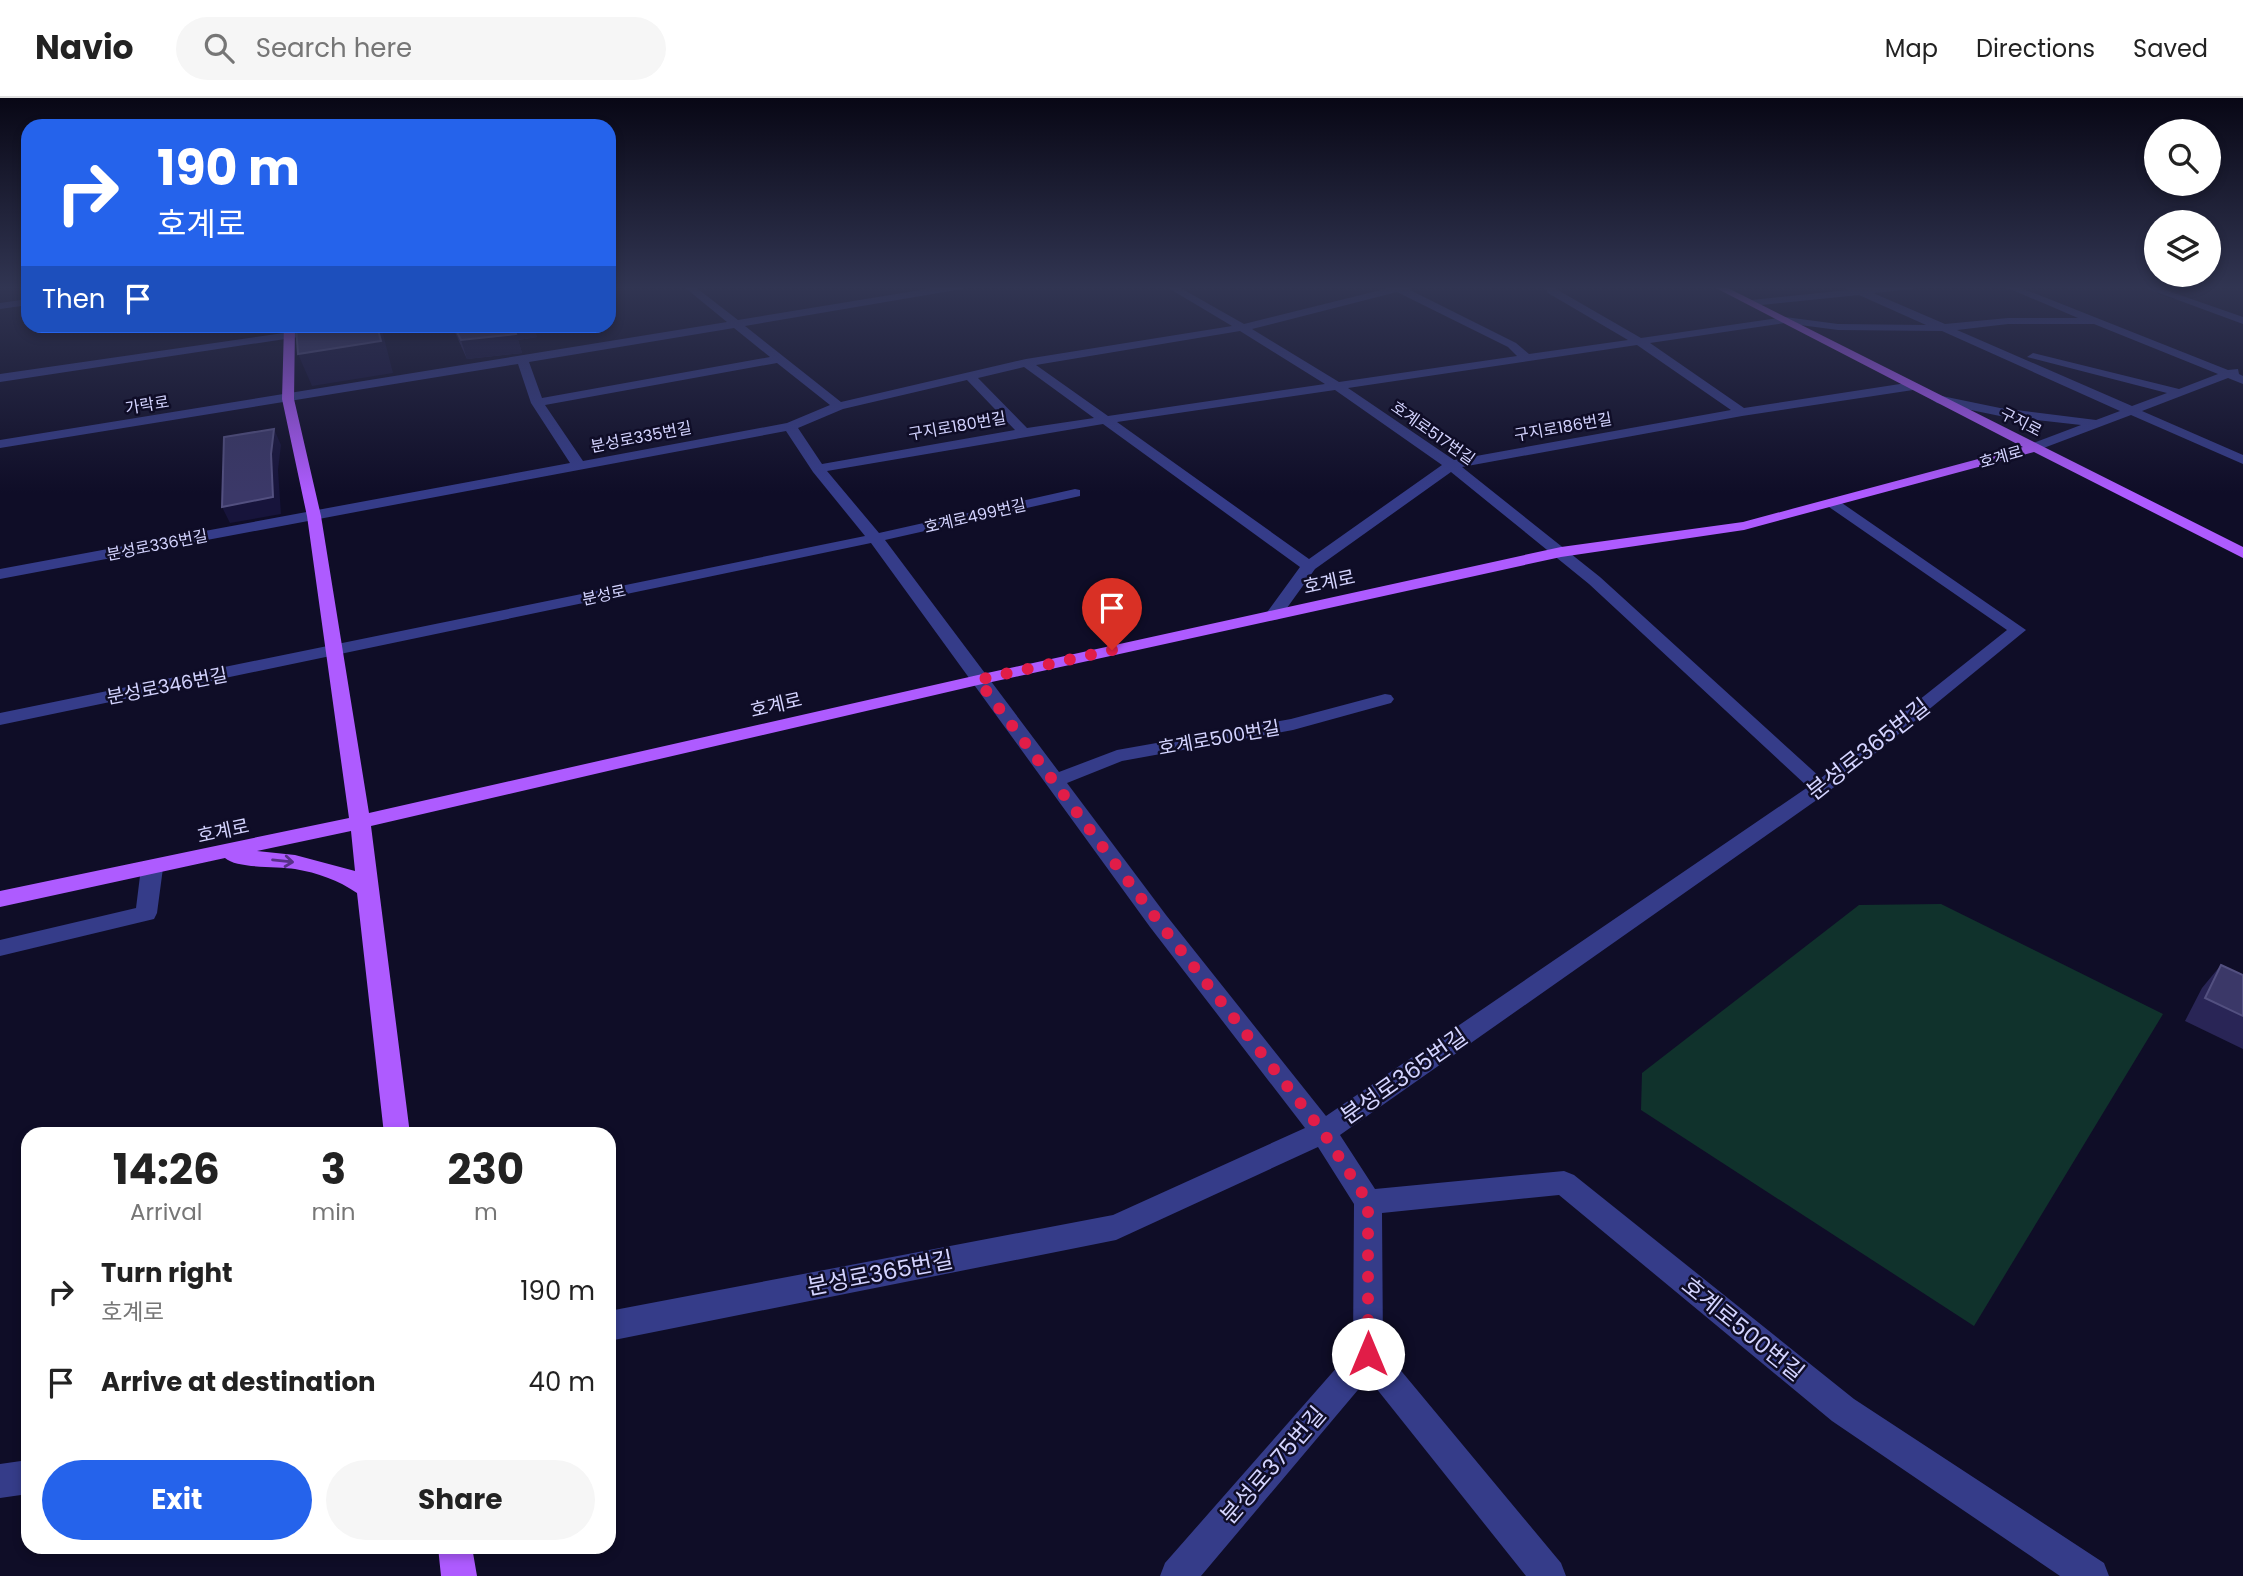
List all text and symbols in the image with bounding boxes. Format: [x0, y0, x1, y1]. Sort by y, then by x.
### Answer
search box [176, 17, 666, 80]
text: Navio [35, 24, 134, 71]
icon: search [200, 29, 238, 67]
text: Search here [256, 30, 412, 66]
text: Map [1885, 32, 1938, 65]
text: Directions [1976, 32, 2095, 65]
text: Saved [2133, 32, 2208, 65]
map controls [2144, 119, 2221, 287]
button: search [2144, 119, 2221, 196]
text: 190 m [157, 134, 300, 202]
icon: right [42, 147, 133, 238]
text: 호계로 [157, 201, 245, 246]
button: layers [2144, 210, 2221, 287]
icon: arrive [119, 280, 157, 318]
text: Then [42, 281, 105, 317]
street label: 가락로 [123, 390, 171, 420]
street label: 호계로517번길 [1386, 396, 1480, 470]
street label: 구지로 [1996, 402, 2046, 442]
street label: 구지로180번길 [906, 406, 1008, 446]
street label: 구지로186번길 [1512, 407, 1614, 447]
street label: 분성로335번길 [588, 416, 694, 458]
street label: 호계로 [1977, 440, 2026, 474]
street label: 호계로499번길 [922, 493, 1028, 539]
street label: 분성로336번길 [104, 524, 210, 566]
street label: 호계로 [1301, 563, 1357, 601]
pin [1082, 578, 1142, 650]
street label: 분성로 [580, 579, 628, 611]
icon: arrive [1093, 589, 1131, 627]
street label: 분성로346번길 [104, 661, 230, 711]
street label: 호계로 [747, 686, 805, 724]
street label: 분성로365번길 [1800, 691, 1936, 807]
street label: 호계로500번길 [1156, 714, 1282, 762]
street label: 호계로 [195, 812, 251, 850]
one-way arrow [271, 855, 294, 868]
street label: 분성로365번길 [1334, 1020, 1474, 1132]
text: 14:26 [113, 1140, 220, 1199]
text: 3 [321, 1140, 346, 1199]
text: 230 [447, 1140, 524, 1199]
text: Arrival [130, 1196, 202, 1228]
text: min [312, 1196, 356, 1228]
text: m [474, 1196, 498, 1228]
street label: 분성로365번길 [804, 1243, 956, 1303]
text: Turn right [101, 1255, 233, 1291]
street label: 호계로500번길 [1675, 1270, 1811, 1388]
icon: right [42, 1273, 80, 1311]
text: 190 m [520, 1273, 595, 1309]
text: 호계로 [101, 1296, 164, 1328]
position arrow [1331, 1317, 1405, 1391]
icon: arrive [42, 1364, 80, 1402]
text: Arrive at destination [101, 1364, 376, 1400]
text: 40 m [529, 1364, 595, 1400]
street label: 분성로375번길 [1213, 1399, 1333, 1531]
button: Exit [42, 1460, 312, 1540]
button: Share [326, 1460, 595, 1540]

